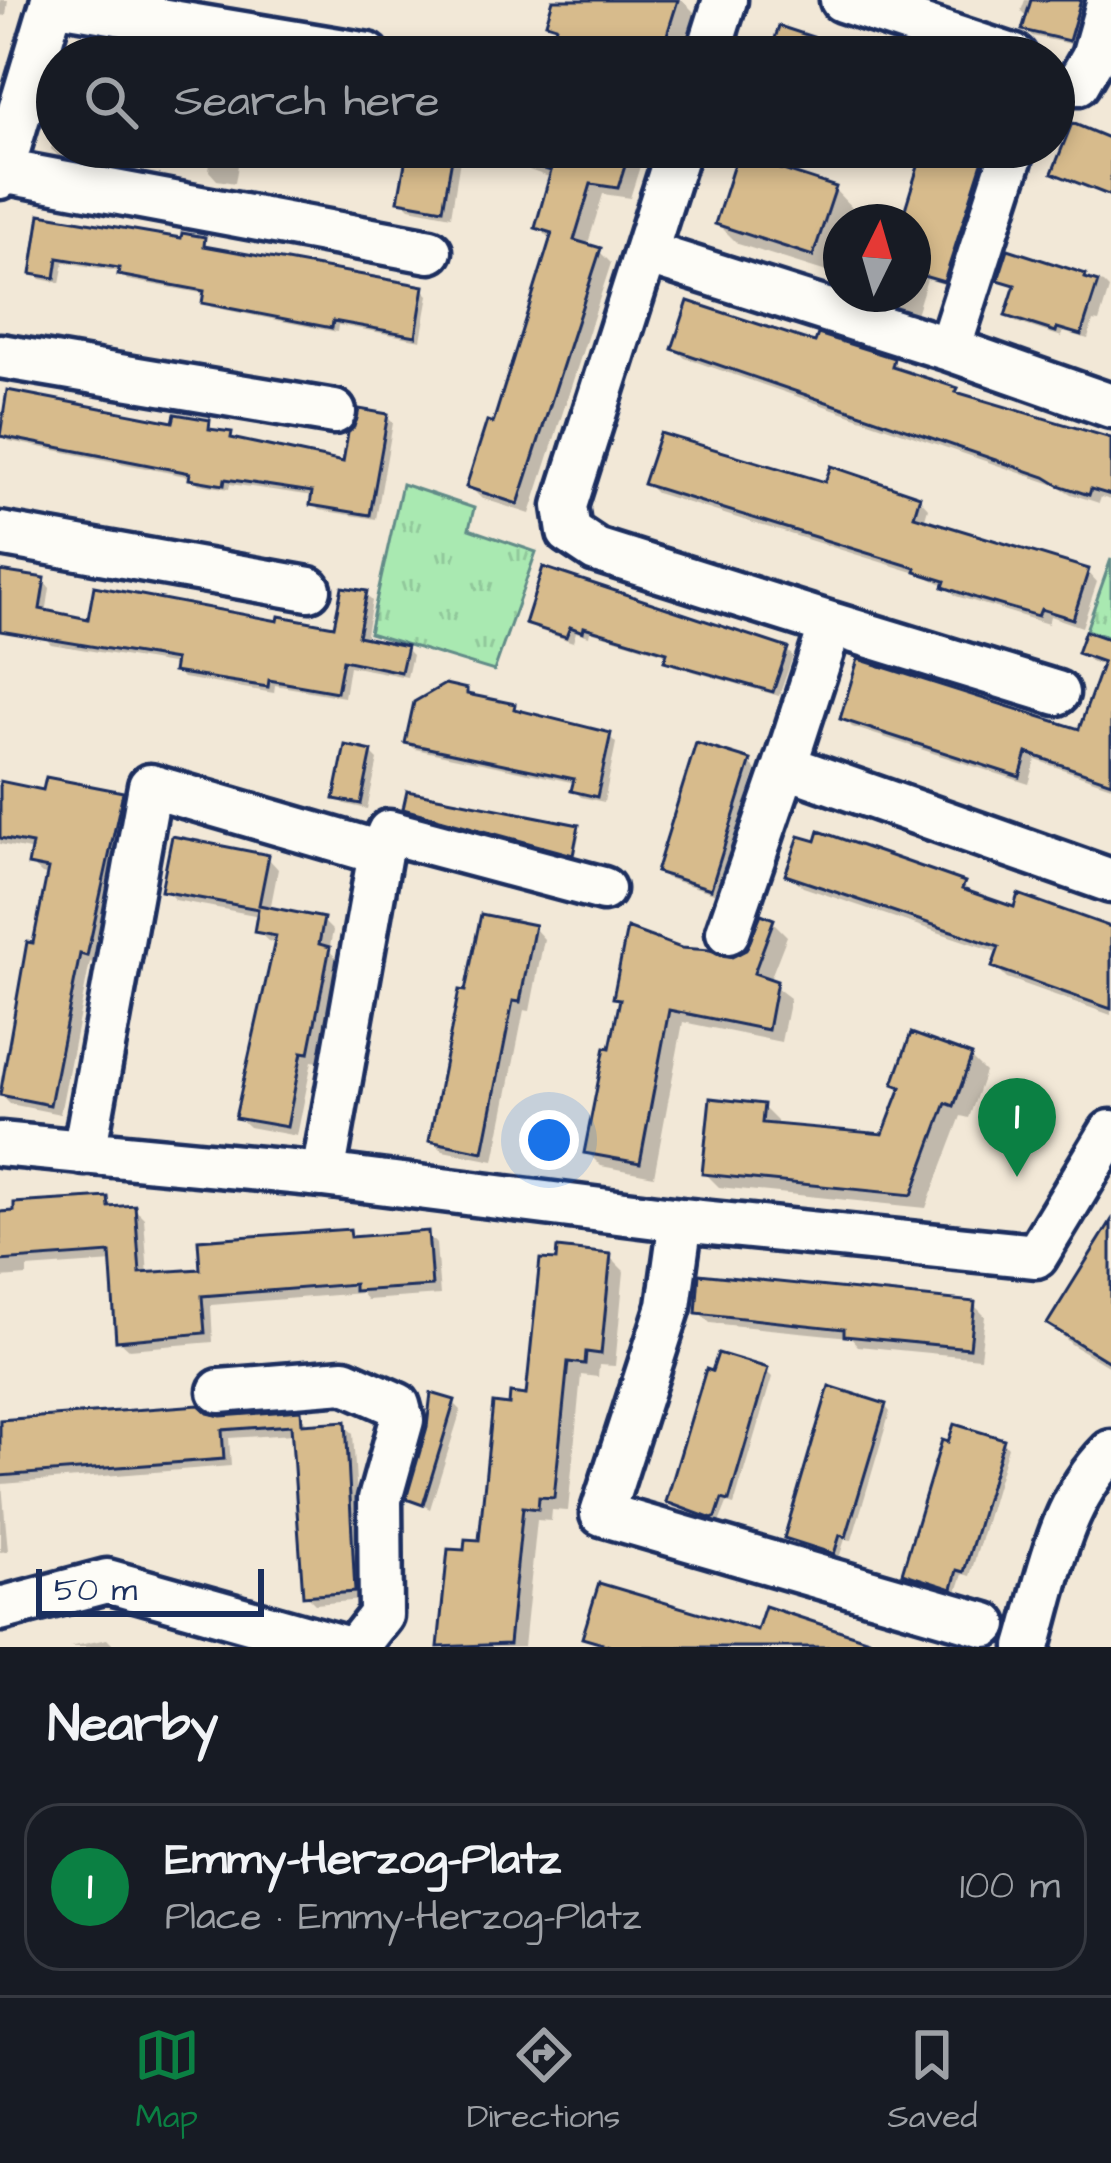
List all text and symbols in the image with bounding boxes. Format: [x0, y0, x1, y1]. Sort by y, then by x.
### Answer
search box [36, 36, 1075, 168]
icon: search [78, 69, 144, 135]
text: Search here [174, 71, 440, 133]
north arrow [823, 204, 931, 312]
pin: 1 [978, 1078, 1056, 1177]
your location [519, 1110, 579, 1170]
scale bar [36, 1563, 264, 1616]
text: 50 m [54, 1567, 137, 1613]
text: Nearby [48, 1690, 218, 1761]
text: Emmy-Herzog-Platz [165, 1829, 561, 1891]
text: 1 [88, 1860, 93, 1914]
text: 100 m [960, 1860, 1060, 1914]
text: Place · Emmy-Herzog-Platz [165, 1891, 641, 1945]
tab: Map [134, 2022, 200, 2140]
tab: Directions [467, 2022, 620, 2140]
tab: Saved [887, 2022, 977, 2140]

